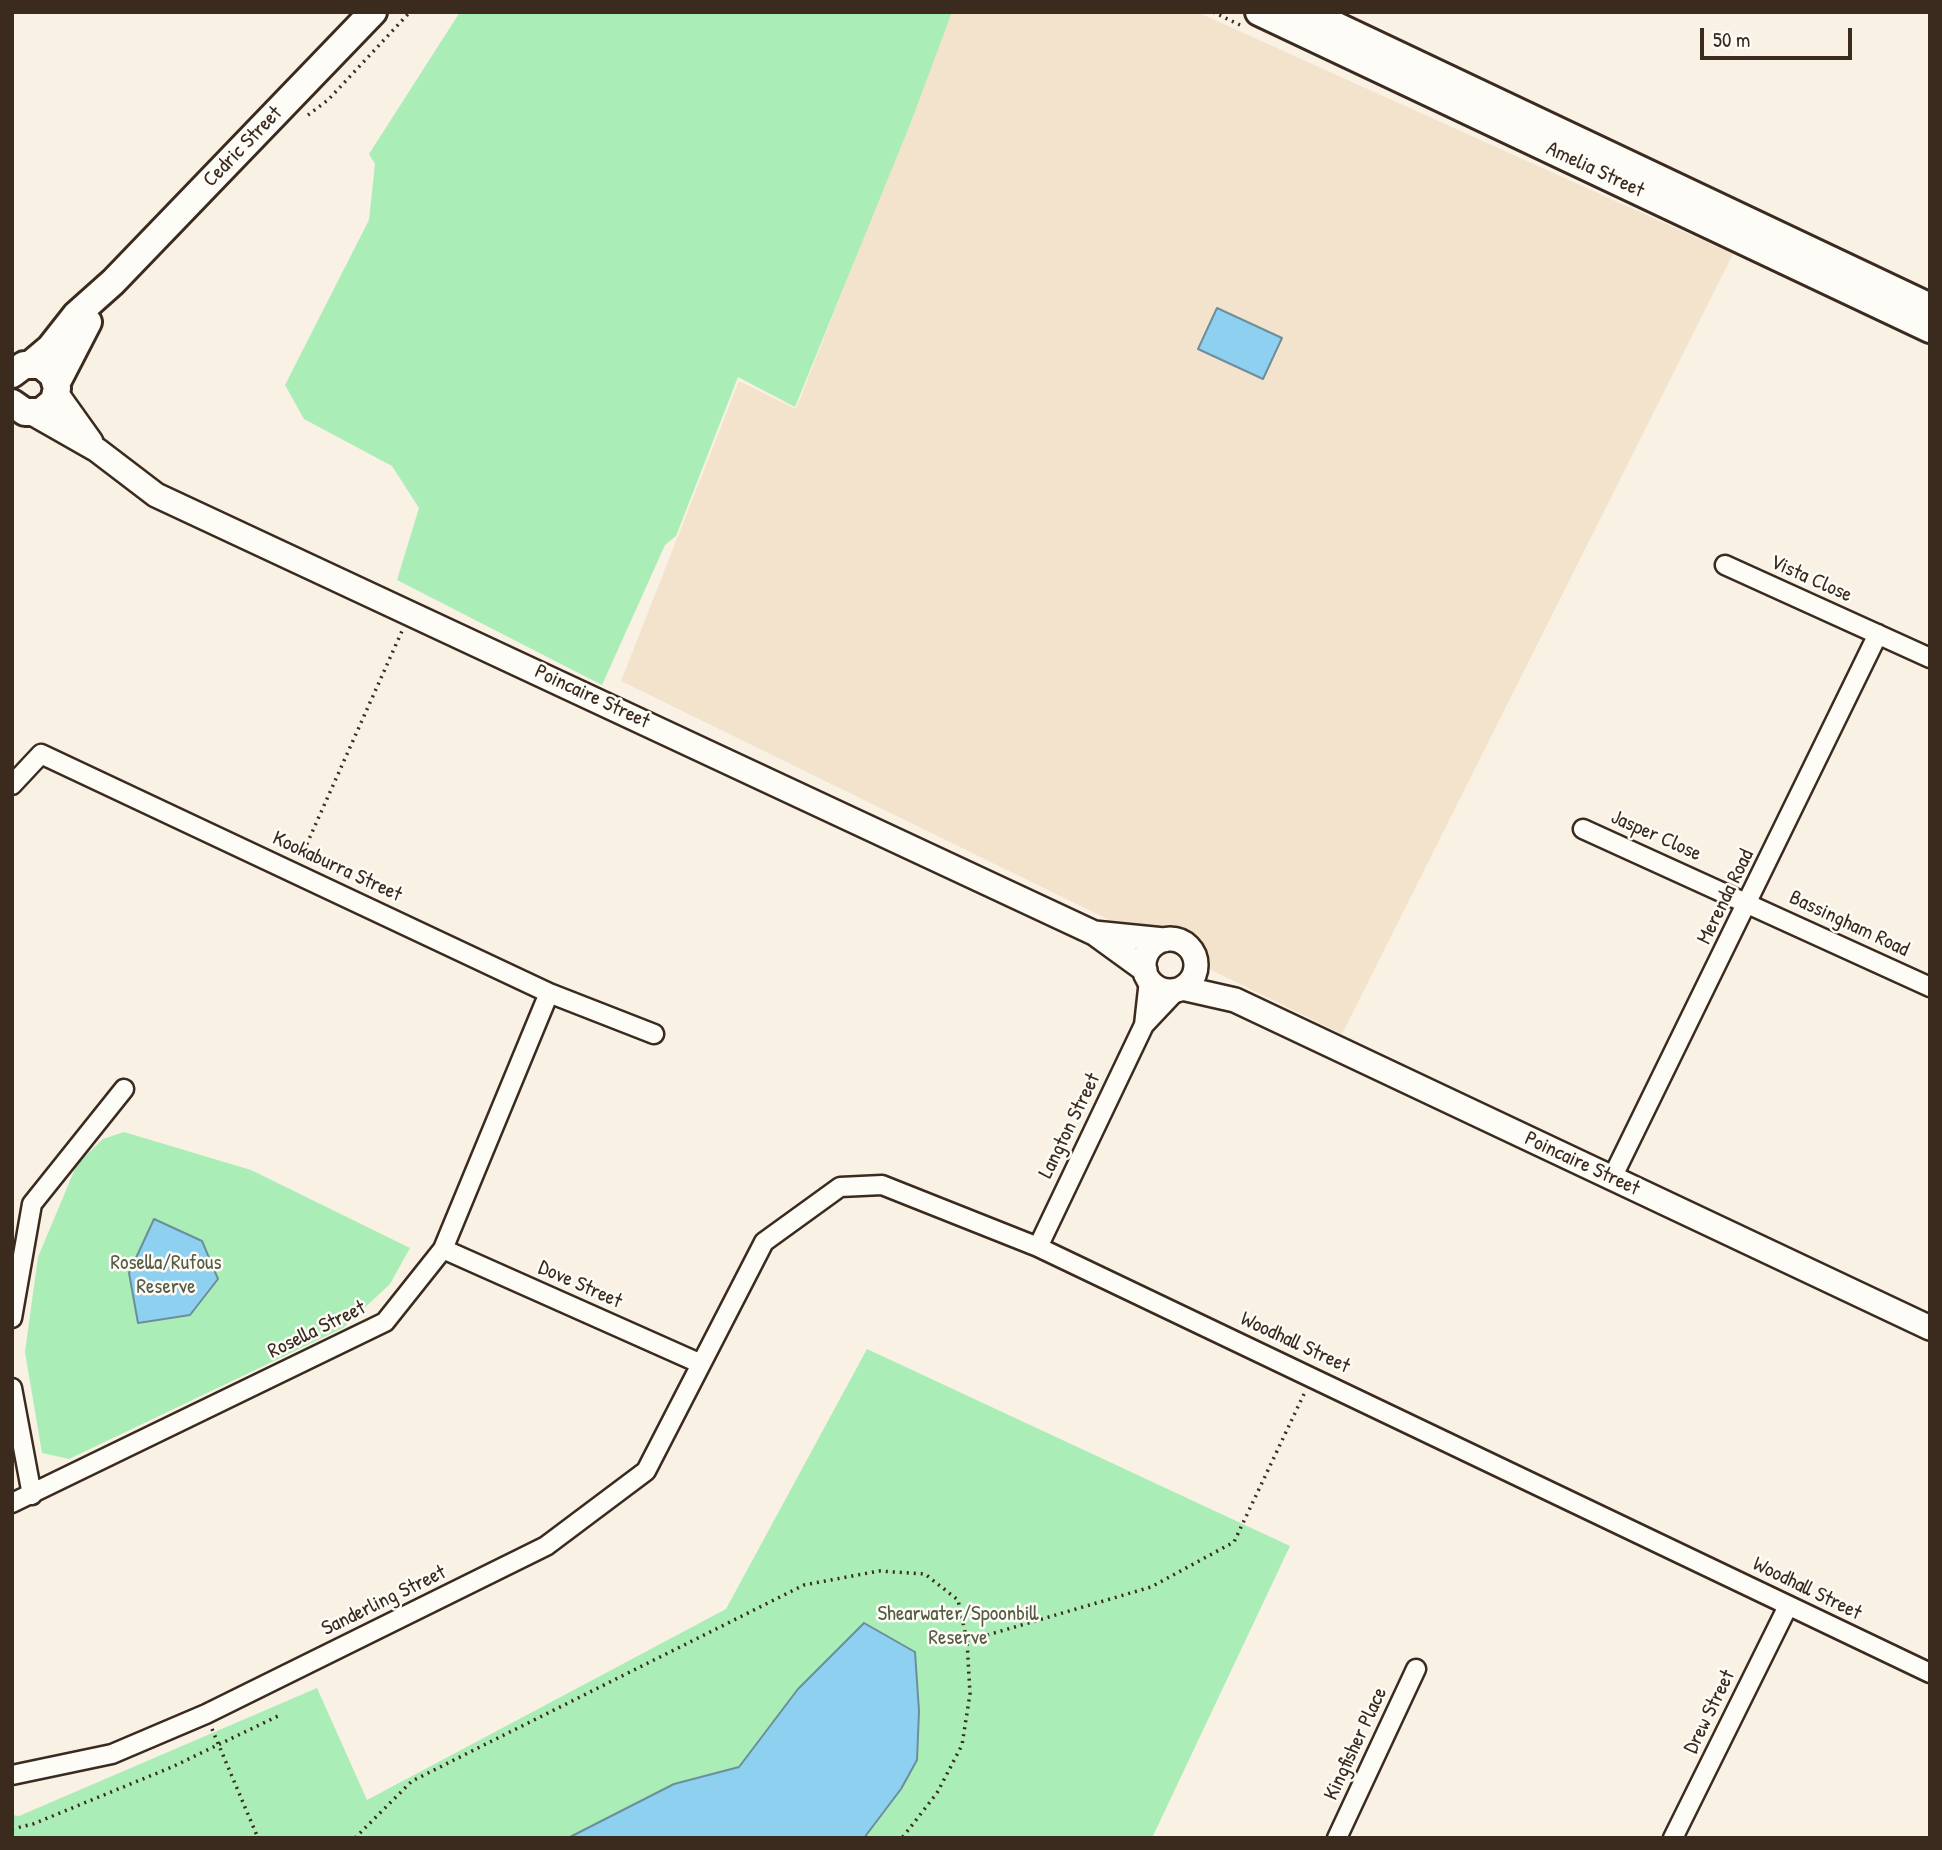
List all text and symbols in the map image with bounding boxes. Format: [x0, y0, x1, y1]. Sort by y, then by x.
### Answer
scale bar [1704, 14, 1856, 58]
text: 50 m [1713, 25, 1750, 54]
street label: Cedric Street [198, 101, 288, 193]
street label: Amelia Street [1542, 136, 1648, 204]
street label: Vista Close [1766, 550, 1856, 608]
street label: Poincaire Street [530, 659, 654, 735]
street label: Jasper Close [1607, 805, 1705, 867]
street label: Kookaburra Street [268, 826, 406, 908]
street label: Merenda Road [1692, 845, 1760, 949]
street label: Bassingham Road [1785, 885, 1913, 963]
street label: Langton Street [1034, 1069, 1106, 1183]
street label: Poincaire Street [1520, 1126, 1644, 1202]
park label: Rosella/Rufous Reserve [110, 1250, 222, 1300]
street label: Dove Street [534, 1255, 626, 1315]
street label: Rosella Street [264, 1296, 370, 1364]
street label: Woodhall Street [1236, 1307, 1354, 1379]
street label: Woodhall Street [1749, 1552, 1865, 1626]
street label: Sanderling Street [318, 1560, 450, 1642]
park label: Shearwater/Spoonbill Reserve [877, 1601, 1039, 1651]
street label: Drew Street [1679, 1666, 1741, 1758]
street label: Kingfisher Place [1319, 1684, 1393, 1804]

